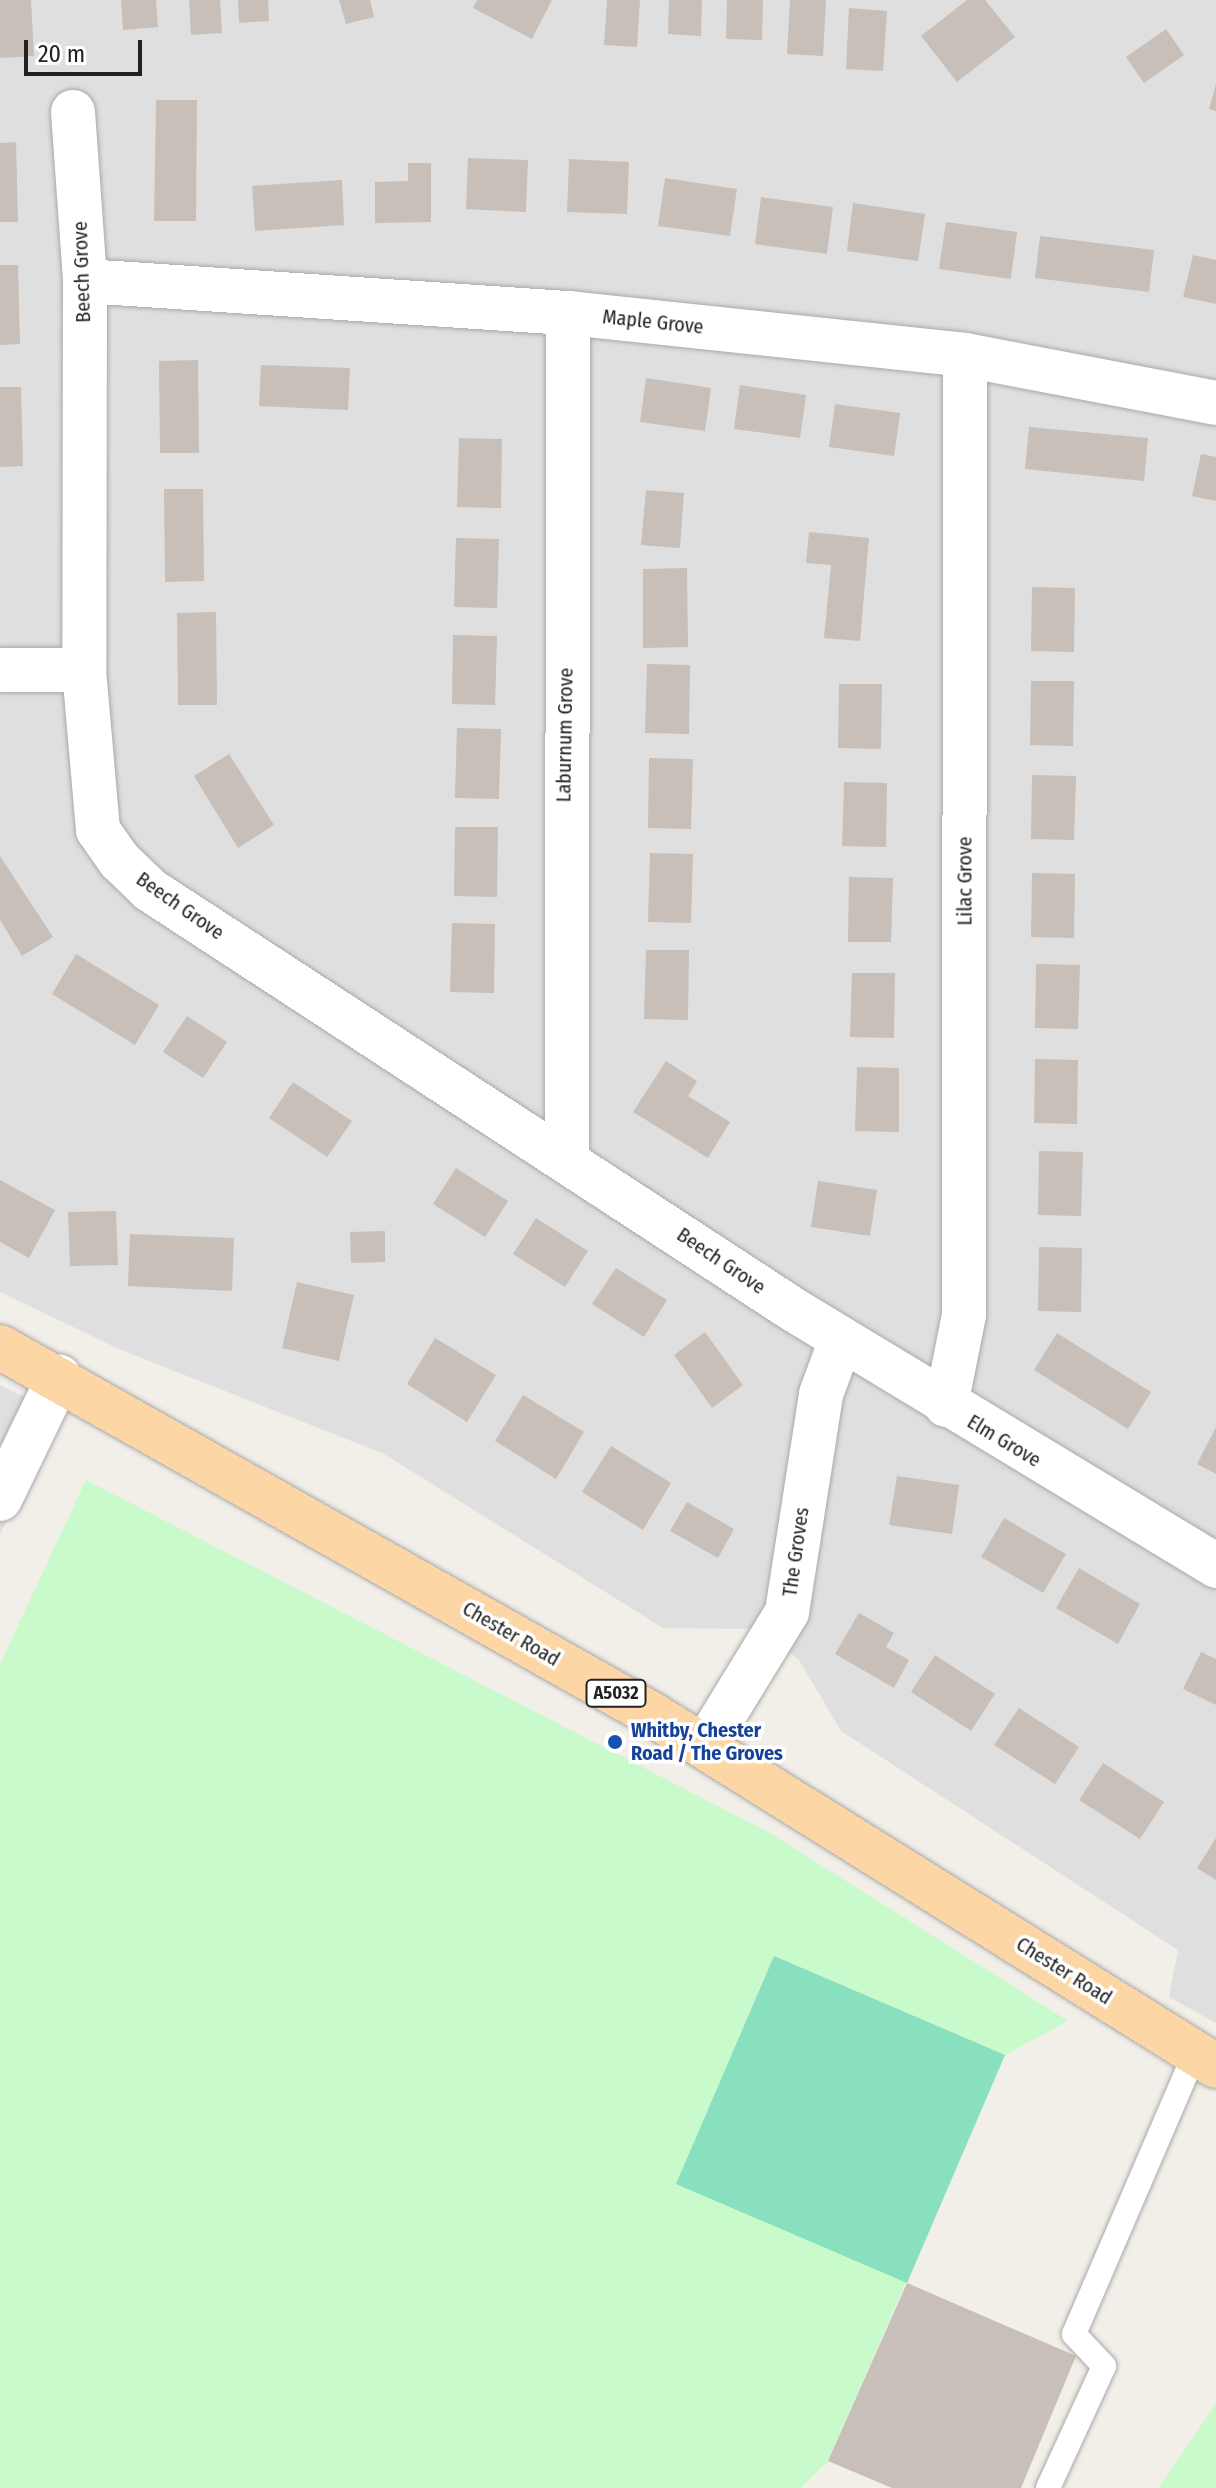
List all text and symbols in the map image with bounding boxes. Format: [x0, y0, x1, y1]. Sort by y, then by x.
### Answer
scale bar [28, 24, 146, 74]
text: 20 m [38, 40, 85, 68]
street label: Beech Grove [68, 221, 96, 323]
street label: Maple Grove [601, 305, 705, 339]
street label: Laburnum Grove [552, 667, 578, 803]
street label: Lilac Grove [953, 836, 977, 926]
street label: Beech Grove [132, 867, 228, 945]
street label: Beech Grove [672, 1223, 770, 1299]
street label: Elm Grove [963, 1410, 1045, 1472]
street label: The Groves [778, 1506, 814, 1598]
street label: Chester Road [458, 1597, 564, 1671]
road number: A5032 [584, 1679, 648, 1707]
place label: Whitby, Chester Road / The Groves [631, 1718, 783, 1765]
marker: Whitby, Chester Road / The Groves [606, 1733, 624, 1751]
street label: Chester Road [1012, 1932, 1116, 2010]

